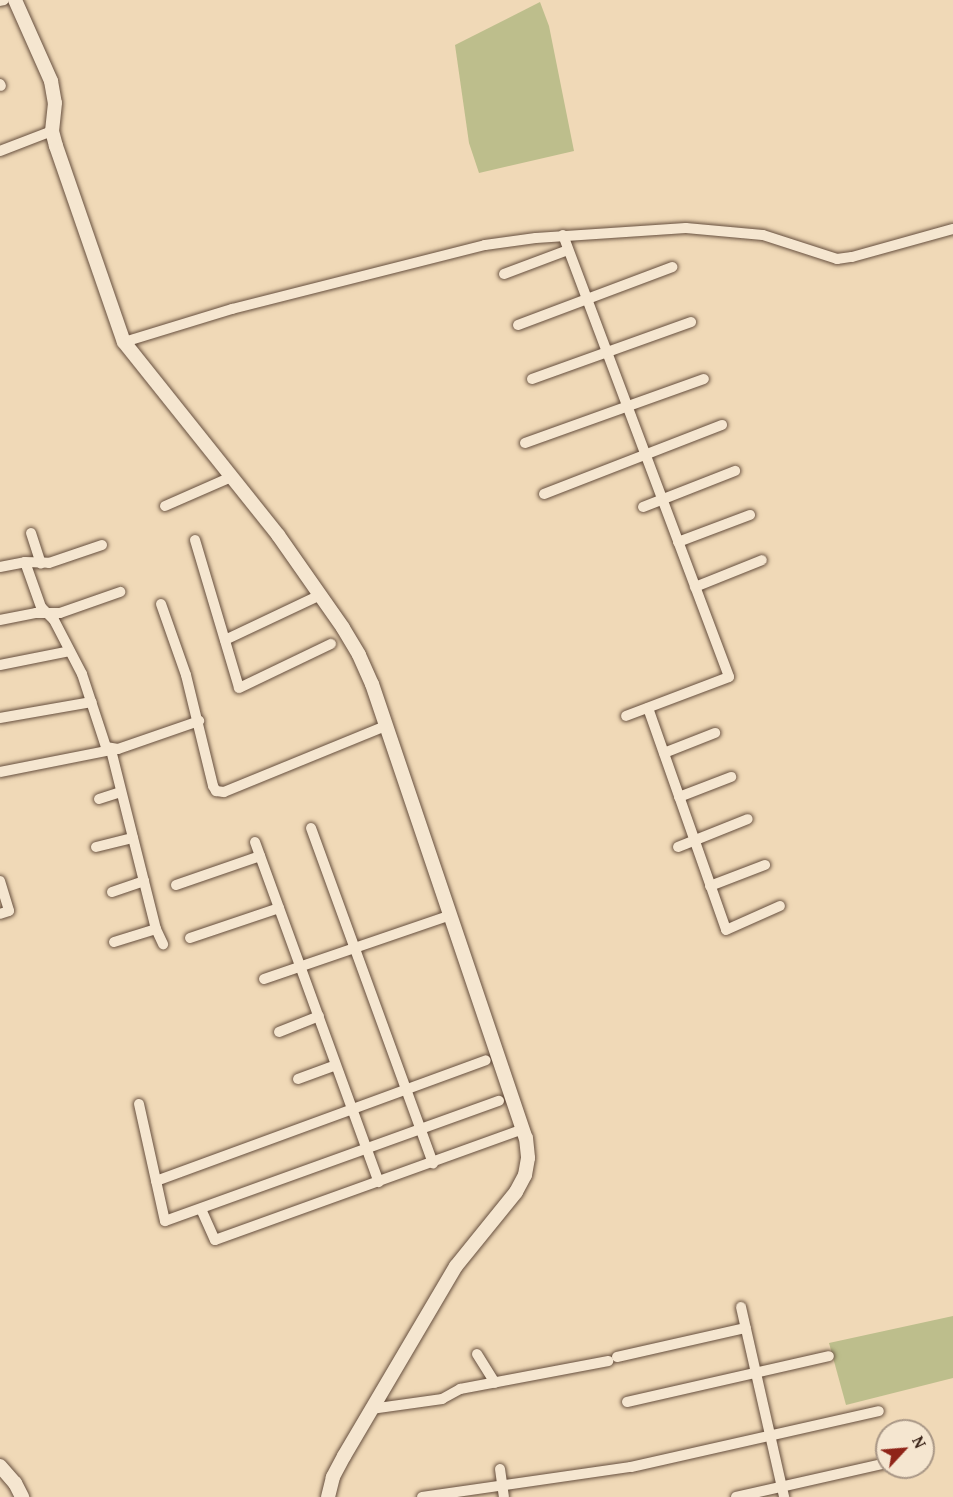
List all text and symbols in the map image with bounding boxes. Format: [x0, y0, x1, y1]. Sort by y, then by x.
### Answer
north arrow [875, 1419, 935, 1479]
text: N [906, 1432, 933, 1452]

